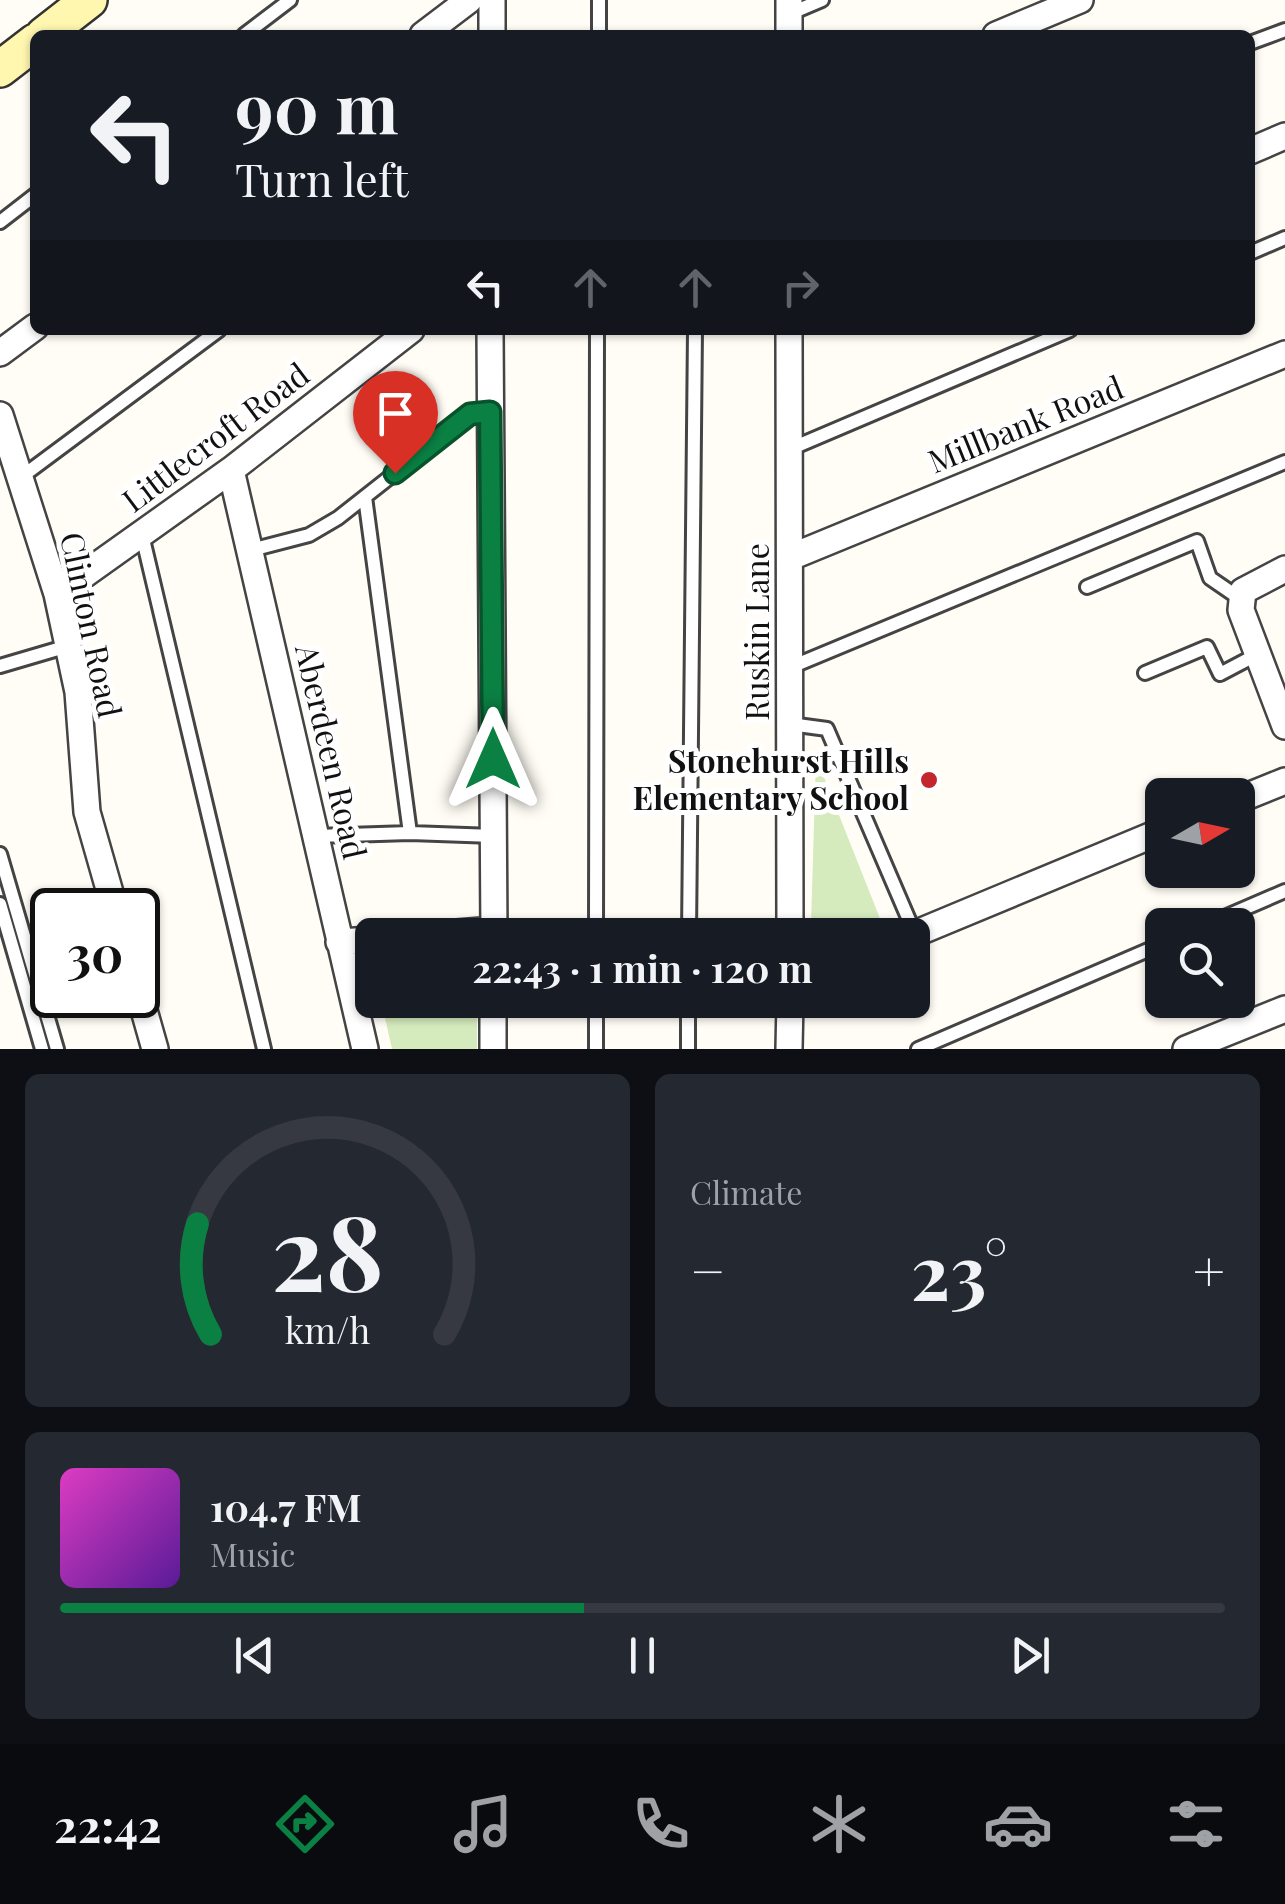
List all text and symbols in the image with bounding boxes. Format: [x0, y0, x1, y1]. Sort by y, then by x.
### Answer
text: 90 m [235, 58, 399, 152]
icon: left [70, 70, 200, 200]
text: Turn left [235, 148, 409, 208]
icon: left [458, 260, 513, 315]
icon: ahead [563, 260, 618, 315]
icon: ahead [668, 260, 723, 315]
icon: right [773, 260, 828, 315]
street label: Littlecroft Road [112, 352, 317, 520]
street label: Millbank Road [921, 364, 1129, 481]
pin [353, 371, 438, 474]
icon: arrive [368, 386, 423, 441]
street label: Clinton Road [52, 528, 133, 721]
street label: Ruskin Lane [734, 543, 777, 721]
street label: Aberdeen Road [287, 639, 378, 863]
position arrow [441, 707, 545, 811]
place label: Stonehurst Hills Elementary School [633, 738, 909, 818]
marker: Stonehurst Hills Elementary School [918, 769, 940, 791]
north arrow [1145, 778, 1255, 888]
map controls [1145, 778, 1255, 1018]
speed limit sign: 30 [30, 888, 160, 1018]
button: search [1145, 908, 1255, 1018]
text: 22:43 · 1 min · 120 m [472, 942, 813, 993]
text: Climate [690, 1170, 802, 1213]
text: 28 [271, 1179, 384, 1318]
text: 23° [911, 1219, 1008, 1319]
text: − [690, 1232, 726, 1306]
text: + [1193, 1232, 1225, 1306]
text: km/h [285, 1305, 370, 1353]
text: 104.7 FM [210, 1481, 361, 1532]
text: Music [210, 1532, 295, 1575]
icon: previous [227, 1628, 282, 1683]
icon: pause [615, 1628, 670, 1683]
icon: next [1003, 1628, 1058, 1683]
icon: directions [270, 1789, 340, 1859]
icon: music [448, 1789, 518, 1859]
icon: phone [626, 1789, 696, 1859]
icon: climate [804, 1789, 874, 1859]
icon: car [983, 1789, 1053, 1859]
icon: filters [1161, 1789, 1231, 1859]
text: 22:42 [54, 1794, 162, 1854]

